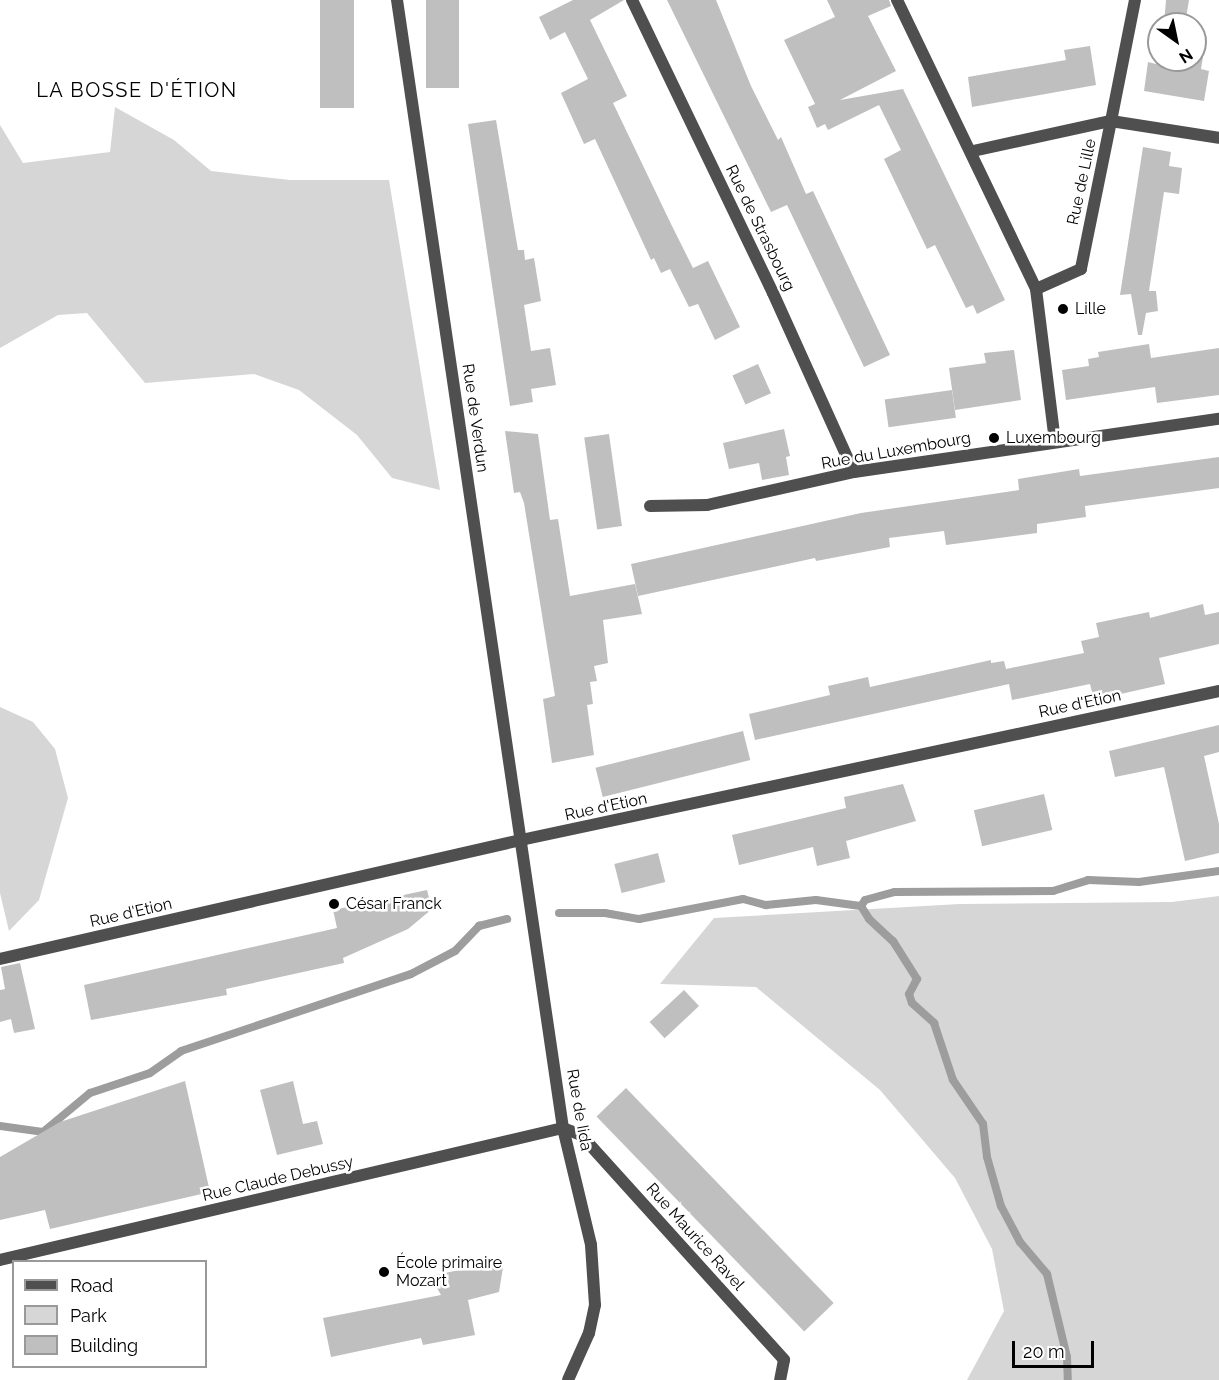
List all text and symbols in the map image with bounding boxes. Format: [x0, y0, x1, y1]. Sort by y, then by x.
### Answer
north arrow [1147, 12, 1207, 72]
text: N [1176, 45, 1196, 67]
district label: LA BOSSE D'ÉTION [36, 78, 238, 102]
street label: Rue de Lille [1063, 137, 1101, 227]
street label: Rue de Strasbourg [721, 162, 799, 294]
place label: Lille [1075, 299, 1106, 319]
marker: Lille [1056, 302, 1070, 316]
street label: Rue de Verdun [458, 362, 492, 474]
street label: Rue du Luxembourg [820, 428, 972, 474]
place label: Luxembourg [1006, 428, 1101, 448]
marker: Luxembourg [987, 431, 1001, 445]
street label: Rue d'Etion [1037, 686, 1123, 722]
street label: Rue d'Etion [563, 789, 649, 825]
street label: Rue d'Etion [88, 894, 174, 932]
place label: César Franck [346, 894, 442, 914]
marker: César Franck [327, 897, 341, 911]
street label: Rue de Iida [562, 1068, 596, 1152]
street label: Rue Claude Debussy [201, 1152, 355, 1206]
street label: Rue Maurice Ravel [642, 1179, 748, 1295]
place label: École primaire Mozart [396, 1253, 502, 1291]
legend [12, 1260, 207, 1368]
marker: École primaire Mozart [377, 1265, 391, 1279]
text: Road [70, 1275, 113, 1296]
text: Park [70, 1305, 107, 1326]
scale bar [1015, 1329, 1098, 1367]
text: Building [70, 1335, 138, 1356]
text: 20 m [1023, 1341, 1065, 1362]

